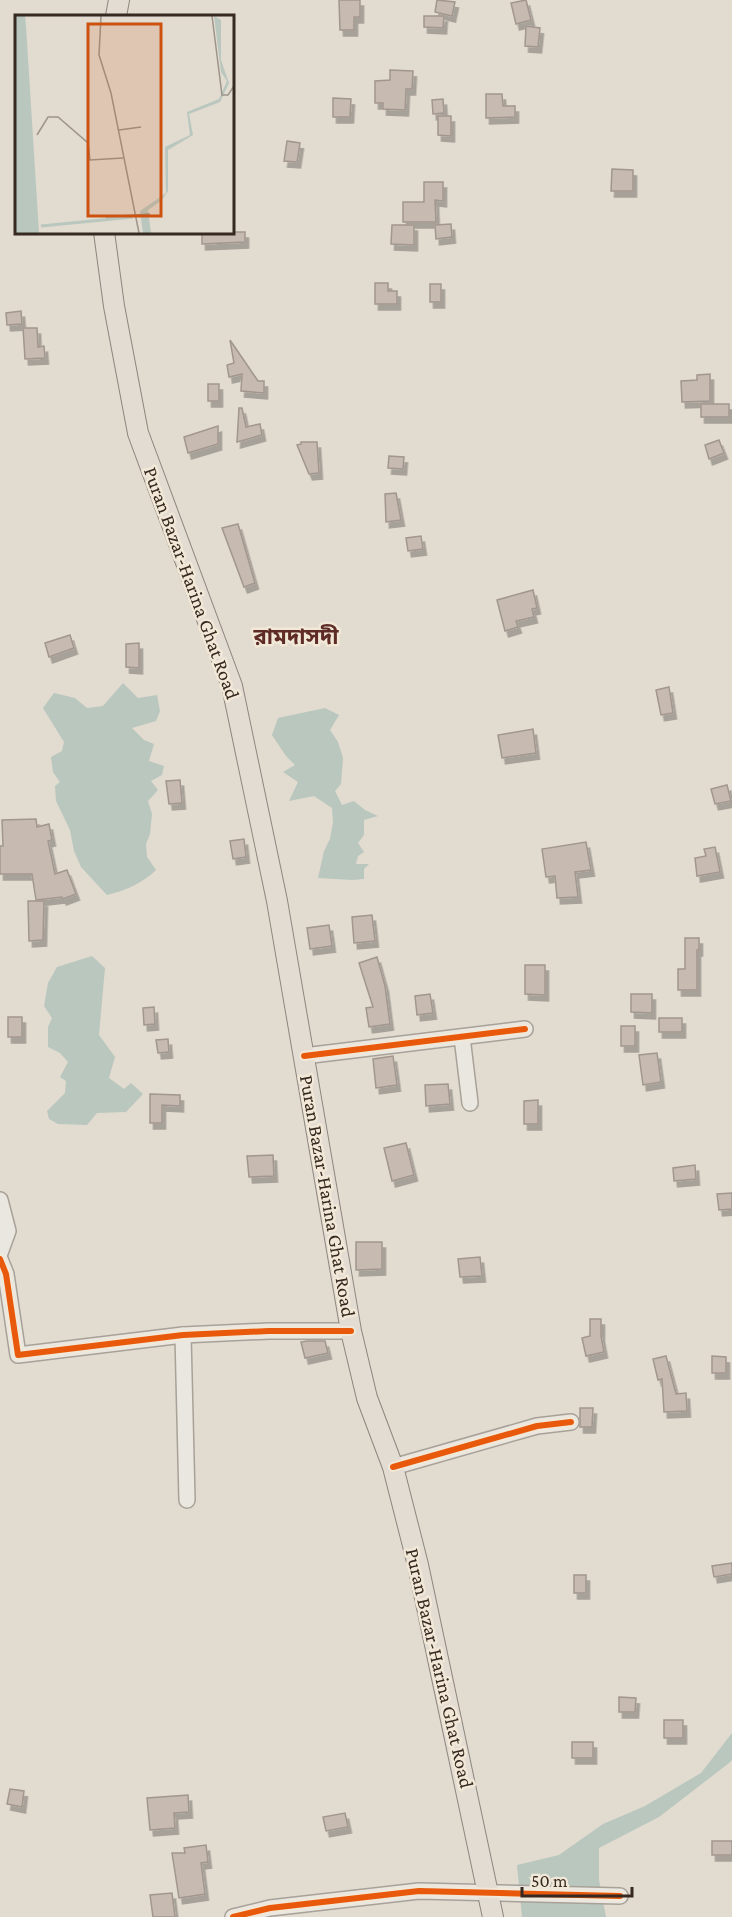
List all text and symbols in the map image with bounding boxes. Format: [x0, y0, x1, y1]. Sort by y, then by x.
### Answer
inset map [15, 15, 234, 234]
street label: Puran Bazar-Harina Ghat Road [140, 464, 244, 703]
district label: রামদাসদী [253, 624, 339, 649]
street label: Puran Bazar-Harina Ghat Road [296, 1073, 360, 1319]
street label: Puran Bazar-Harina Ghat Road [402, 1546, 478, 1791]
scale bar [522, 1860, 632, 1898]
text: 50 m [531, 1871, 568, 1891]

